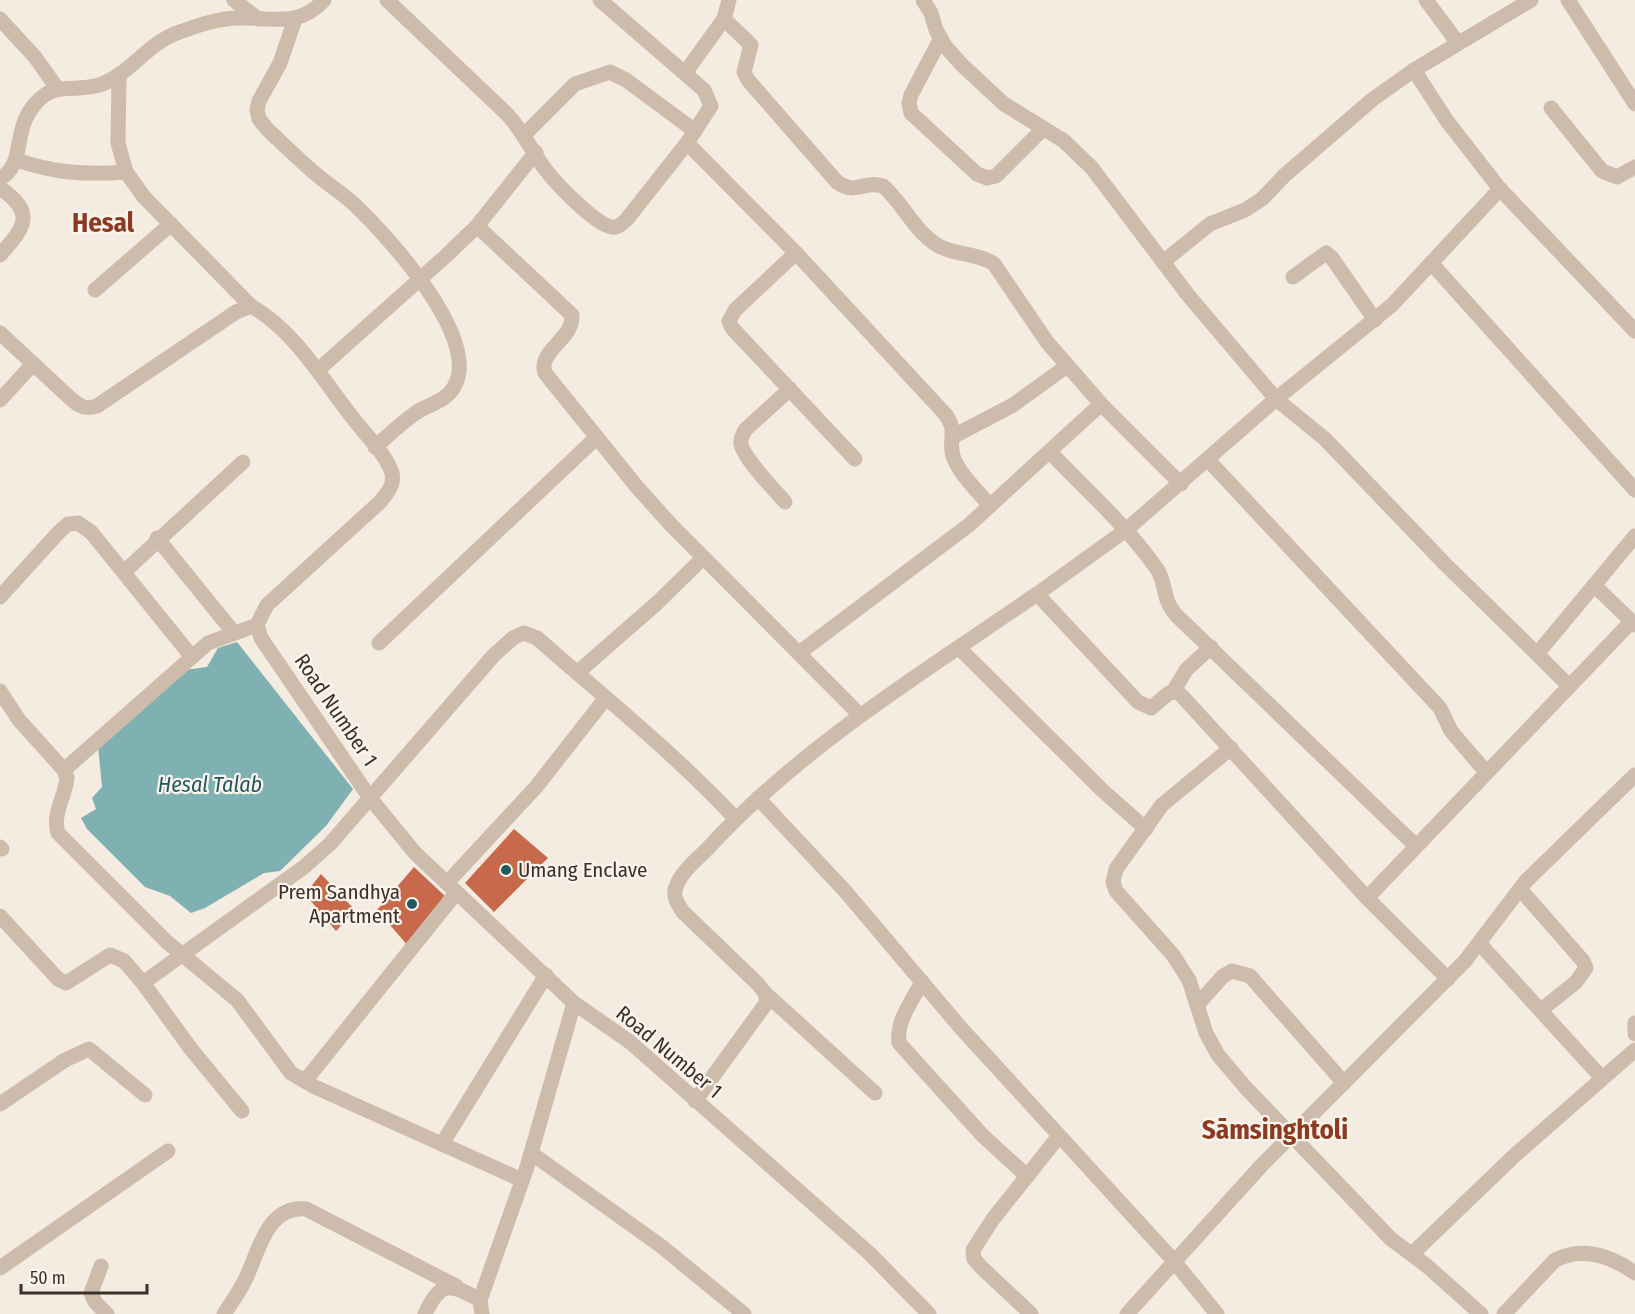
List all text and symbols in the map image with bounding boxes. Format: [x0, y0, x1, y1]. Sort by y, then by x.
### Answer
district label: Hesal [72, 207, 135, 239]
street label: Road Number 1 [289, 649, 383, 771]
water label: Hesal Talab [158, 771, 262, 798]
place label: Umang Enclave [518, 857, 647, 883]
marker: Umang Enclave [499, 863, 513, 877]
place label: Prem Sandhya Apartment [278, 879, 400, 929]
marker: Prem Sandhya Apartment [405, 897, 419, 911]
street label: Road Number 1 [611, 1000, 727, 1104]
district label: Sāmsinghtoli [1202, 1114, 1348, 1146]
scale bar [21, 1257, 147, 1295]
text: 50 m [30, 1267, 66, 1289]

